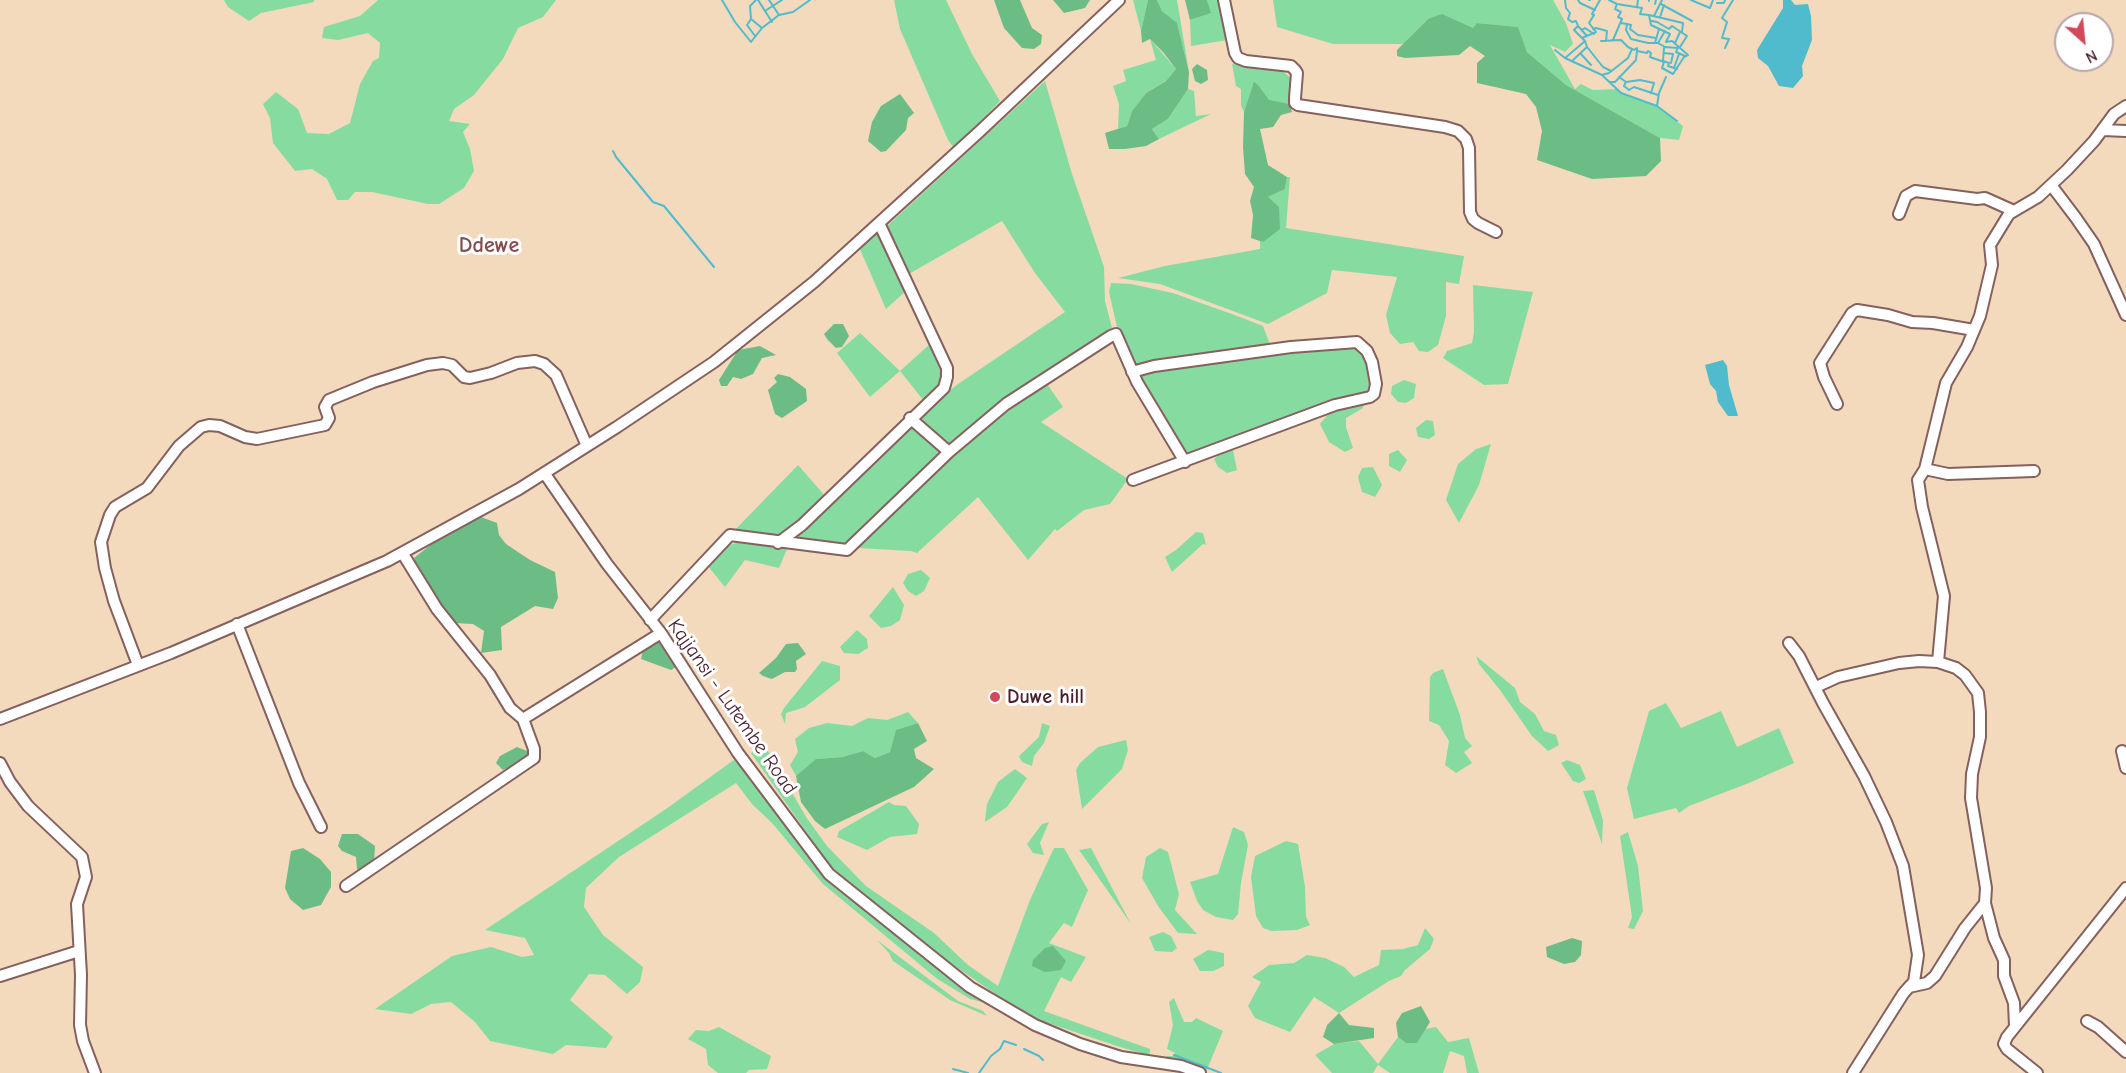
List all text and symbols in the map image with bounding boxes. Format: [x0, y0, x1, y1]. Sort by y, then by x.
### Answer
north arrow [2054, 12, 2114, 72]
text: N [2083, 46, 2100, 67]
district label: Ddewe [459, 233, 519, 259]
street label: Kajjansi - Lutembe Road [662, 615, 802, 799]
place label: Duwe hill [1007, 685, 1084, 709]
marker: Duwe hill [988, 690, 1002, 704]

